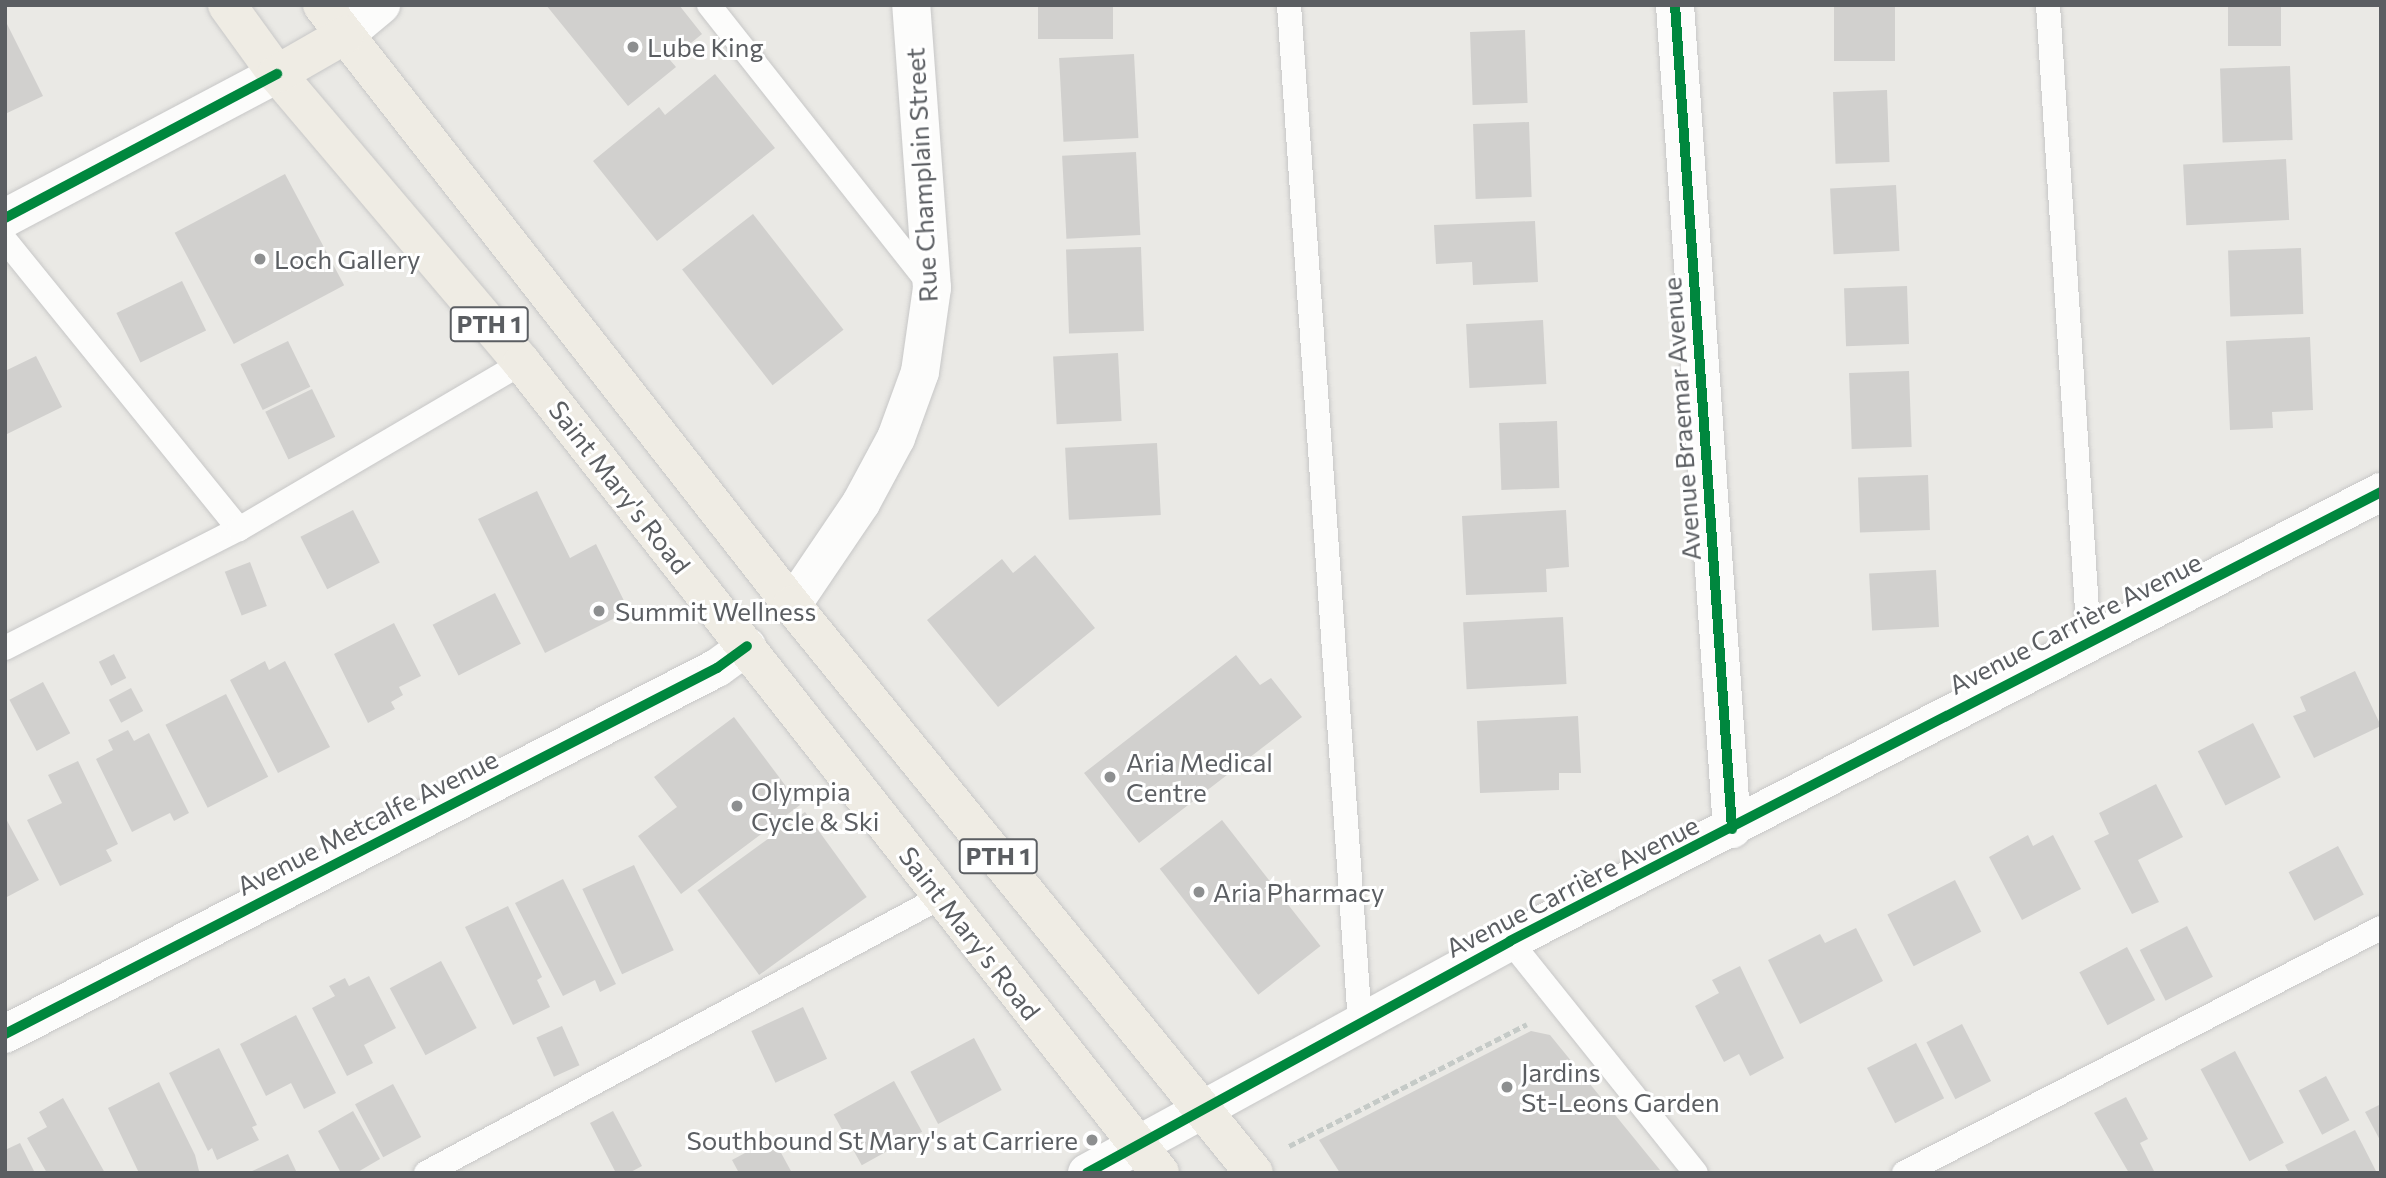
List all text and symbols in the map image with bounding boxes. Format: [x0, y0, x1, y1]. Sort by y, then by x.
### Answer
place label: Lube King [647, 31, 764, 63]
marker: Lube King [625, 39, 641, 55]
street label: Rue Champlain Street [899, 47, 943, 303]
place label: Loch Gallery [274, 243, 421, 275]
marker: Loch Gallery [252, 251, 268, 267]
street label: Avenue Braemar Avenue [1656, 276, 1706, 562]
road number: PTH 1 [449, 304, 529, 344]
street label: Saint Mary's Road [543, 394, 697, 580]
street label: Avenue Carrière Avenue [1943, 546, 2207, 700]
place label: Summit Wellness [615, 595, 816, 627]
marker: Summit Wellness [589, 601, 609, 621]
street label: Avenue Metcalfe Avenue [231, 743, 503, 901]
place label: Aria Medical Centre [1126, 746, 1273, 808]
marker: Aria Medical Centre [1100, 767, 1120, 787]
place label: Olympia Cycle & Ski [751, 775, 880, 836]
marker: Olympia Cycle & Ski [729, 798, 745, 814]
street label: Avenue Carrière Avenue [1440, 809, 1704, 963]
road number: PTH 1 [958, 836, 1038, 876]
street label: Saint Mary's Road [893, 840, 1047, 1026]
place label: Aria Pharmacy [1213, 876, 1384, 908]
marker: Aria Pharmacy [1191, 884, 1207, 900]
place label: Jardins St-Leons Garden [1521, 1056, 1720, 1118]
marker: Jardins St-Leons Garden [1499, 1079, 1515, 1095]
place label: Southbound St Mary's at Carriere [687, 1124, 1078, 1156]
marker: Southbound St Mary's at Carriere [1084, 1132, 1100, 1148]

